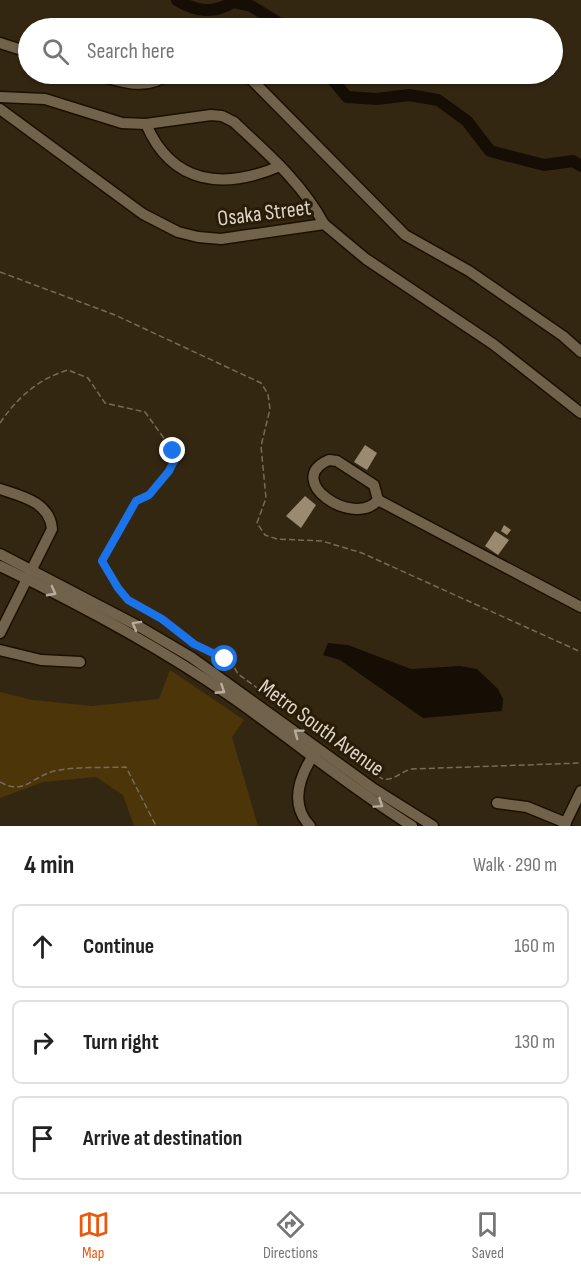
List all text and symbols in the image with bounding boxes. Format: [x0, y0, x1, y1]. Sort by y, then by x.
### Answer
search box [18, 18, 563, 84]
icon: search [39, 35, 72, 68]
text: Search here [87, 38, 174, 65]
street label: Osaka Street [216, 194, 313, 233]
route end [159, 437, 185, 463]
one-way arrow [46, 585, 57, 596]
one-way arrow [132, 621, 143, 632]
route start [211, 645, 237, 671]
street label: Metro South Avenue [253, 674, 389, 783]
one-way arrow [215, 682, 225, 694]
one-way arrow [294, 730, 305, 741]
one-way arrow [372, 797, 383, 808]
text: 4 min [24, 850, 74, 881]
text: Walk · 290 m [473, 853, 557, 877]
icon: ahead [26, 930, 59, 963]
text: Continue [83, 933, 154, 960]
text: 160 m [514, 934, 555, 958]
icon: right [26, 1026, 59, 1059]
text: Turn right [83, 1029, 159, 1056]
text: 130 m [515, 1030, 555, 1054]
icon: arrive [26, 1122, 59, 1155]
text: Arrive at destination [83, 1125, 242, 1152]
tab: Map [77, 1208, 110, 1263]
tab: Directions [263, 1208, 318, 1263]
tab: Saved [471, 1208, 504, 1263]

